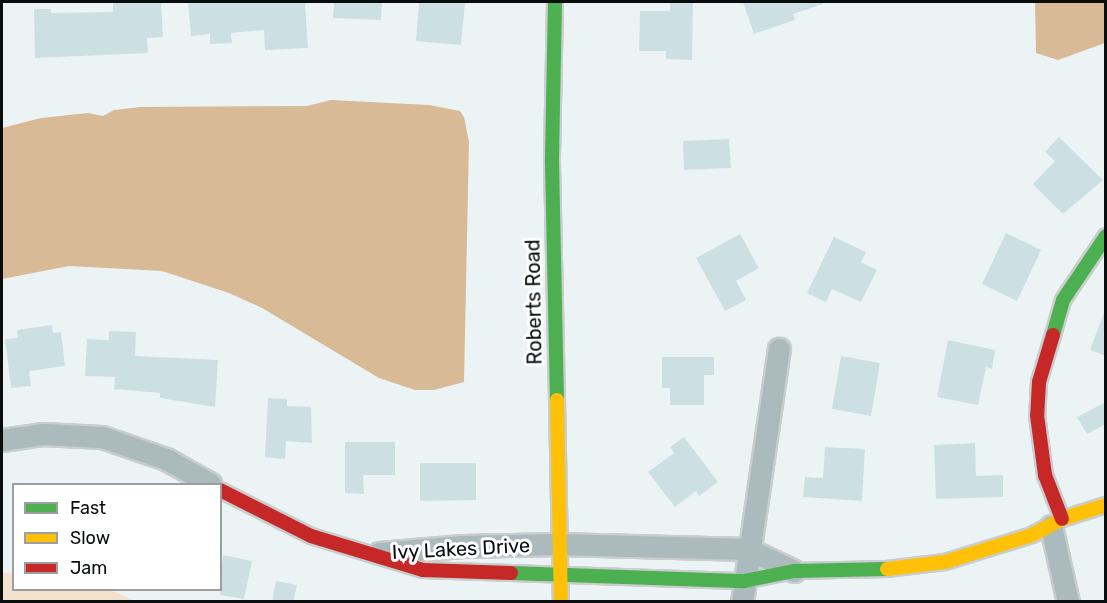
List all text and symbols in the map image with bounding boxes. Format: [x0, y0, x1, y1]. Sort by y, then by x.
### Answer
street label: Roberts Road [521, 239, 547, 365]
legend [12, 483, 222, 591]
text: Fast [70, 497, 106, 519]
text: Slow [70, 527, 110, 549]
street label: Ivy Lakes Drive [391, 533, 531, 565]
text: Jam [70, 557, 107, 579]

